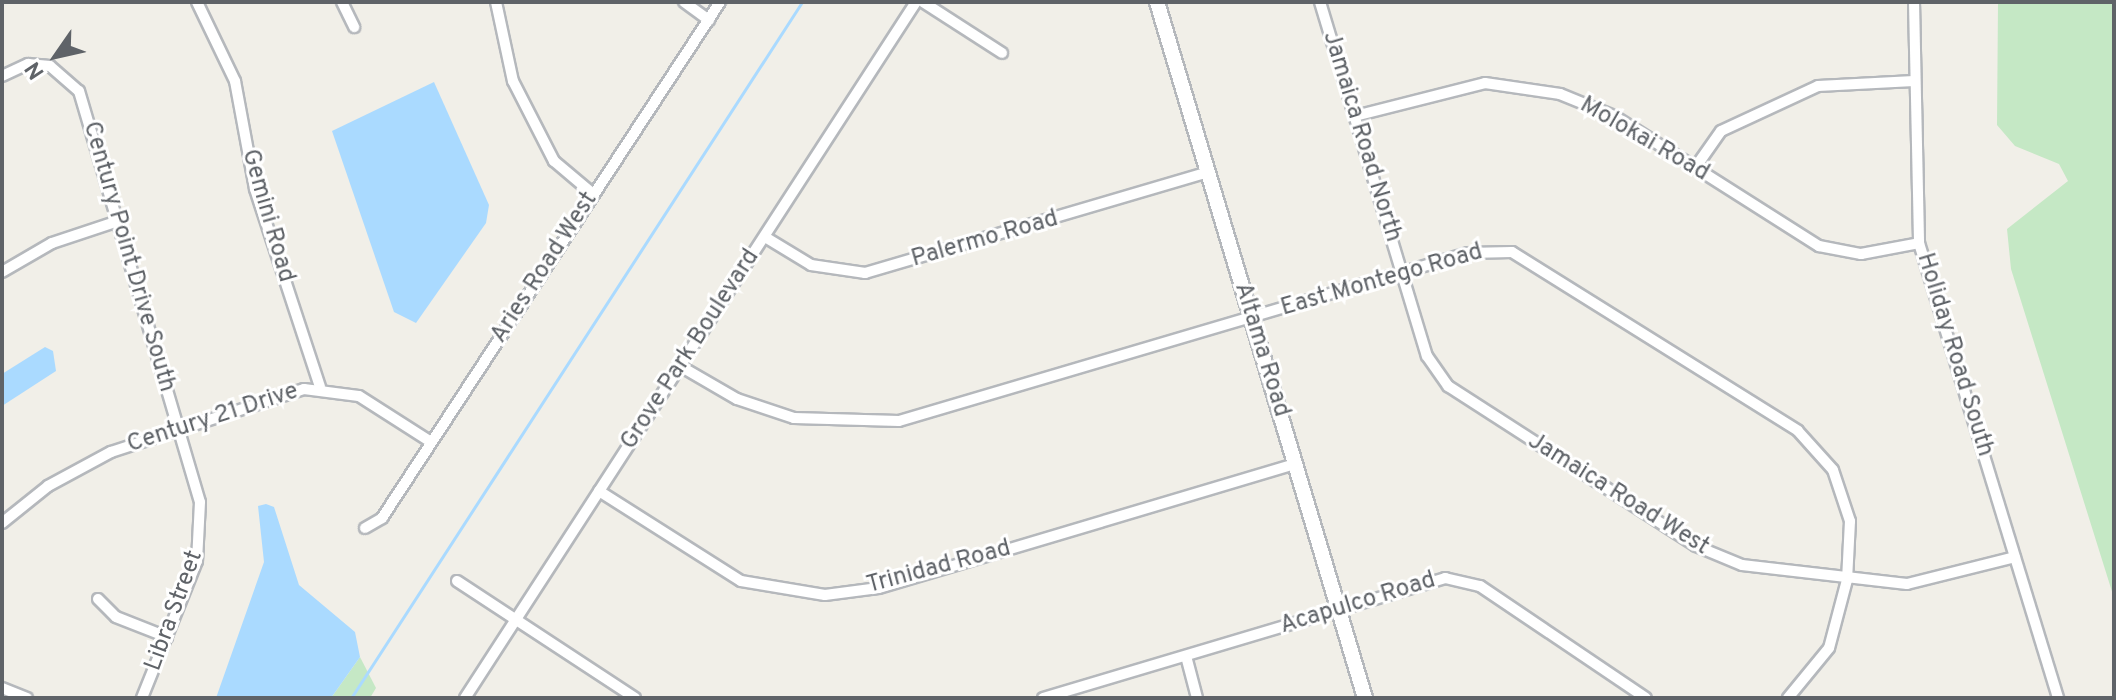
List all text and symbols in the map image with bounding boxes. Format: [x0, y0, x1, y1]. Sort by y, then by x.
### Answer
north arrow [16, 16, 96, 96]
street label: Jamaica Road North [1315, 28, 1407, 246]
text: N [20, 56, 51, 84]
street label: Molokai Road [1574, 91, 1714, 189]
street label: Century Point Drive South [76, 118, 180, 396]
street label: Gemini Road [234, 146, 300, 286]
street label: Aries Road West [485, 187, 605, 349]
street label: Palermo Road [908, 205, 1062, 275]
street label: East Montego Road [1278, 238, 1486, 324]
street label: Grove Park Boulevard [615, 244, 767, 456]
street label: Holiday Road South [1909, 250, 1999, 460]
street label: Altama Road [1227, 280, 1295, 420]
street label: Century 21 Drive [124, 378, 302, 460]
street label: Jamaica Road West [1522, 427, 1714, 563]
street label: Trinidad Road [864, 535, 1014, 601]
street label: Libra Street [140, 547, 210, 675]
street label: Acapulco Road [1277, 567, 1439, 641]

